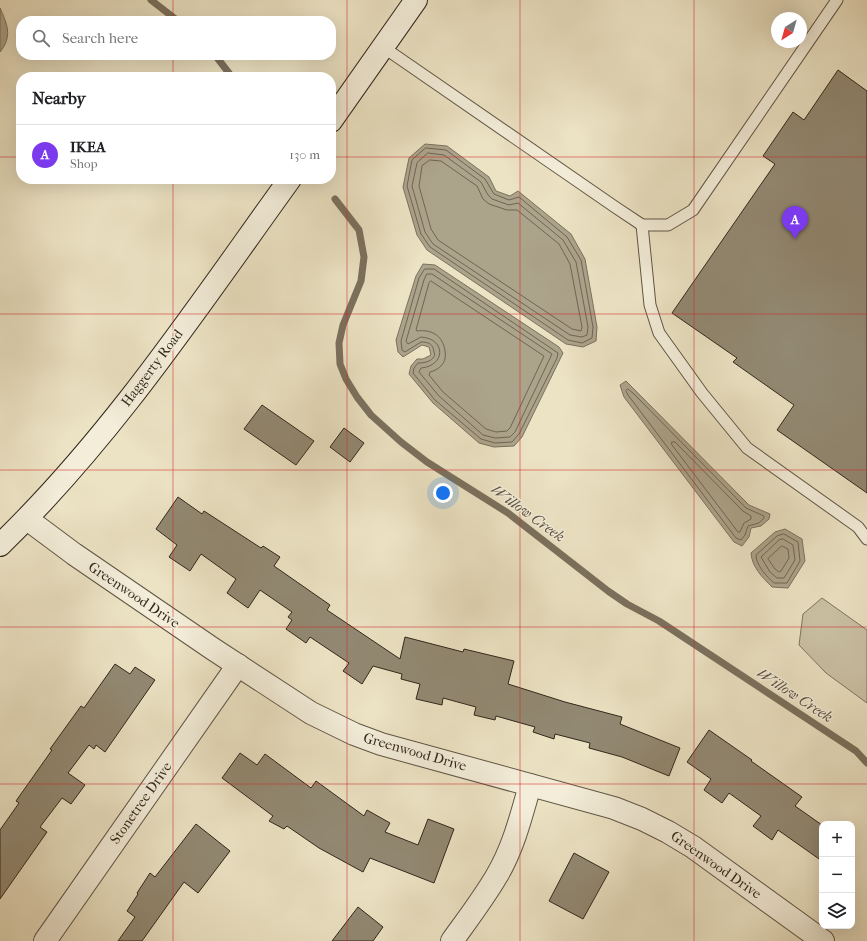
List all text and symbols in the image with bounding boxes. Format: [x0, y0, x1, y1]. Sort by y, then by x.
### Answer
north arrow [771, 12, 807, 48]
search box [16, 16, 336, 60]
icon: search [30, 27, 52, 49]
text: Search here [62, 29, 138, 47]
text: Nearby [32, 88, 86, 108]
text: IKEA [70, 138, 106, 156]
text: A [41, 147, 49, 162]
text: 130 m [289, 147, 320, 162]
text: Shop [70, 156, 98, 171]
pin: A [782, 206, 808, 239]
street label: Haggerty Road [118, 326, 187, 410]
water label: Willow Creek [488, 480, 568, 546]
your location [433, 483, 453, 503]
street label: Greenwood Drive [85, 558, 183, 632]
water label: Willow Creek [754, 664, 836, 726]
street label: Greenwood Drive [361, 729, 469, 775]
street label: Stonetree Drive [106, 759, 176, 847]
map controls [819, 821, 855, 929]
button: + [819, 821, 855, 857]
street label: Greenwood Drive [667, 827, 765, 903]
button: − [819, 857, 855, 893]
button: layers [819, 893, 855, 929]

